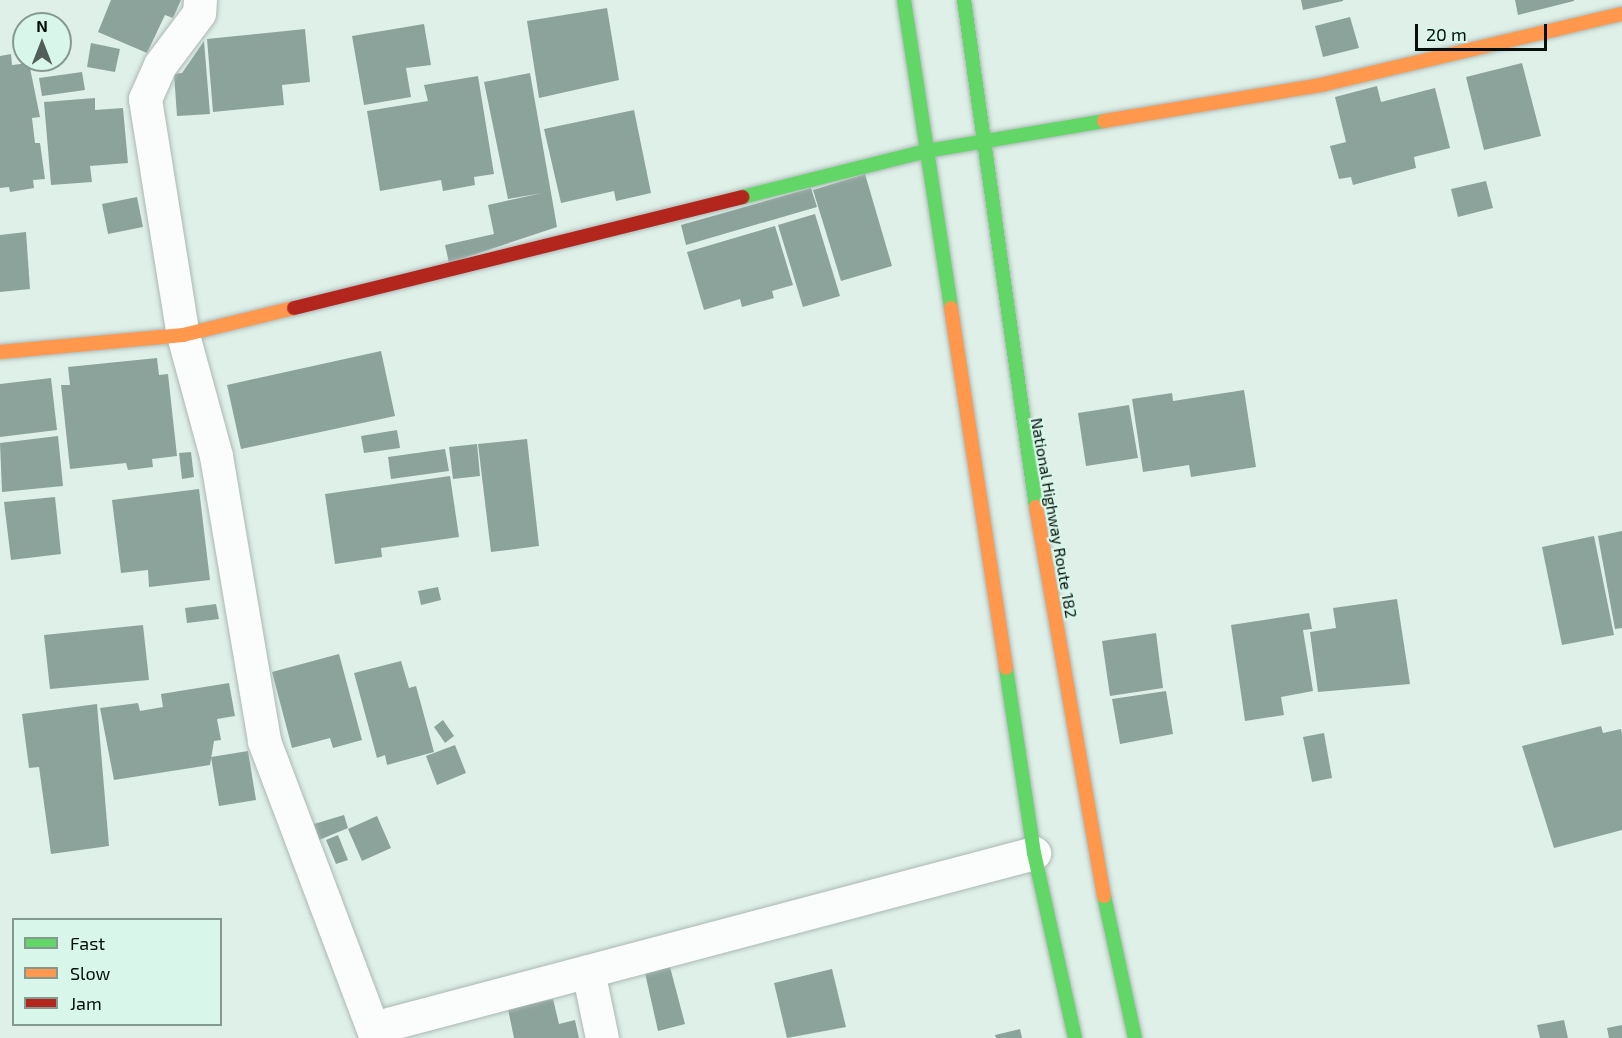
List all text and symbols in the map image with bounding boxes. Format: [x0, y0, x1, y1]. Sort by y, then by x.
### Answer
north arrow [12, 12, 72, 72]
scale bar [1418, 12, 1550, 50]
text: N [36, 16, 48, 35]
text: 20 m [1426, 23, 1467, 45]
street label: National Highway Route 182 [1027, 416, 1081, 620]
legend [12, 918, 222, 1026]
text: Fast [70, 932, 105, 954]
text: Slow [70, 962, 110, 984]
text: Jam [70, 992, 102, 1014]

